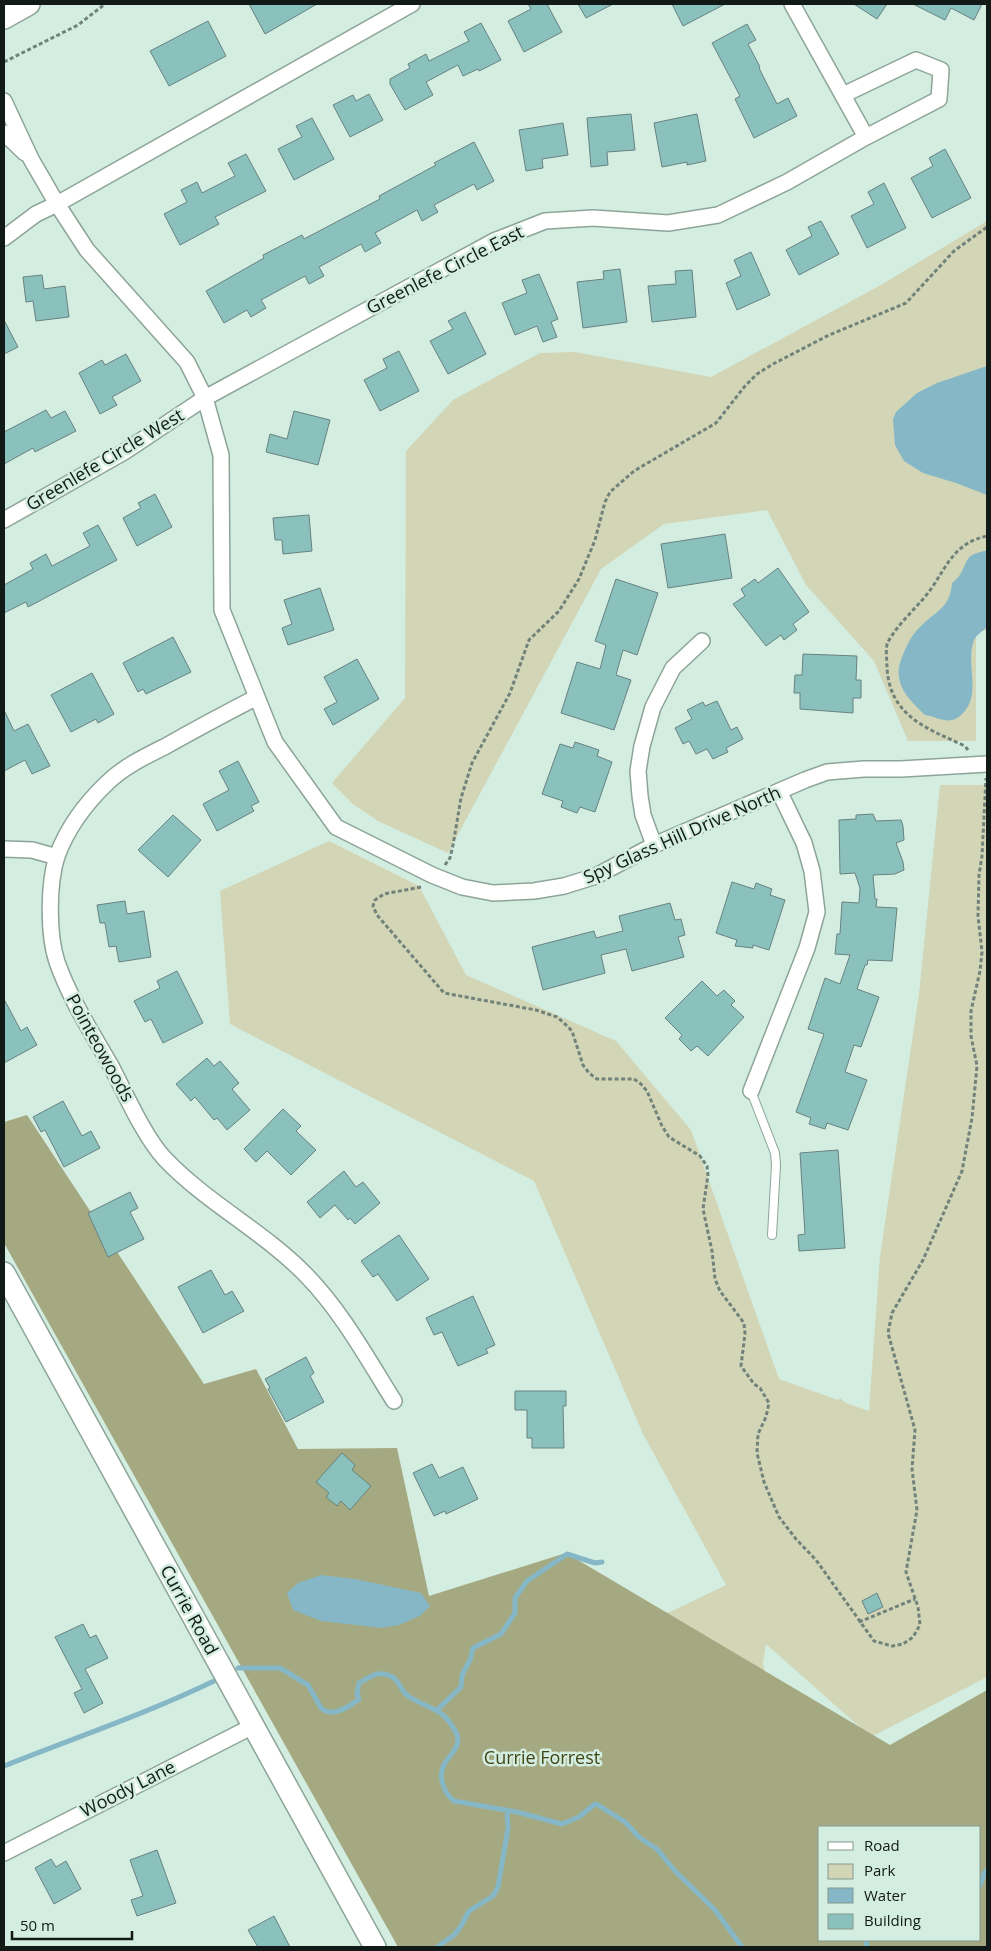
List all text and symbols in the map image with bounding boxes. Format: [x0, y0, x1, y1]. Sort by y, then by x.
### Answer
street label: Greenlefe Circle East [362, 219, 527, 319]
street label: Greenlefe Circle West [21, 402, 188, 516]
street label: Spy Glass Hill Drive North [579, 780, 784, 888]
street label: Pointeowoods [61, 989, 140, 1106]
street label: Currie Road [155, 1560, 224, 1659]
park label: Currie Forrest [484, 1745, 600, 1769]
street label: Woody Lane [76, 1754, 179, 1822]
legend [818, 1826, 981, 1941]
text: Road [864, 1835, 900, 1855]
text: Park [864, 1860, 895, 1880]
text: Water [864, 1885, 906, 1905]
scale bar [12, 1908, 132, 1940]
text: Building [864, 1910, 921, 1930]
text: 50 m [20, 1915, 55, 1935]

